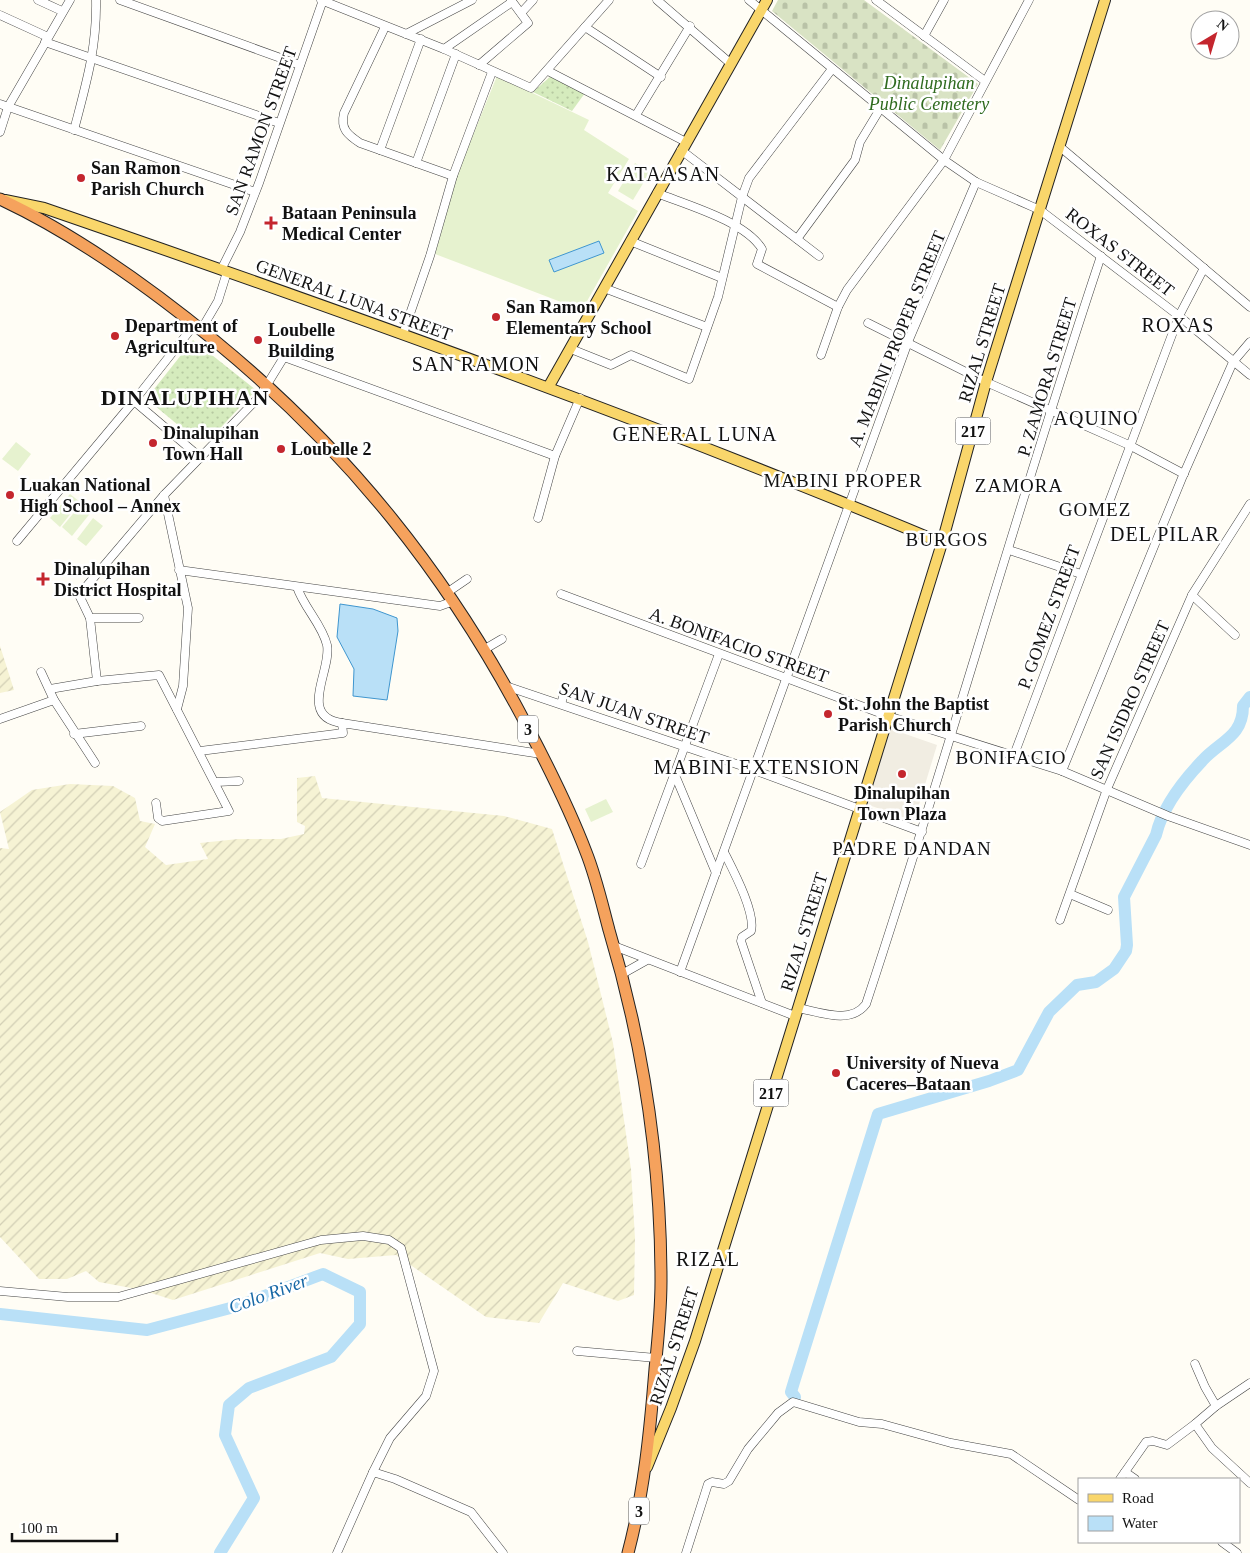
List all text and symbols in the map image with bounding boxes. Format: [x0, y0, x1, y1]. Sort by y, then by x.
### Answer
north arrow [1190, 10, 1240, 60]
text: N [1214, 16, 1231, 34]
street label: SAN RAMON STREET [221, 44, 301, 218]
park label: Dinalupihan Public Cemetery [868, 73, 989, 114]
place label: San Ramon Parish Church [91, 158, 204, 199]
district label: KATAASAN [606, 163, 720, 185]
marker: San Ramon Parish Church [75, 172, 87, 184]
place label: Bataan Peninsula Medical Center [282, 203, 417, 244]
street label: ROXAS STREET [1062, 204, 1178, 300]
marker: Bataan Peninsula Medical Center [264, 216, 278, 230]
street label: A. MABINI PROPER STREET [844, 228, 950, 450]
street label: GENERAL LUNA STREET [253, 255, 455, 345]
street label: RIZAL STREET [954, 281, 1010, 405]
street label: P. ZAMORA STREET [1013, 295, 1081, 459]
place label: San Ramon Elementary School [506, 297, 652, 338]
marker: San Ramon Elementary School [490, 311, 502, 323]
district label: ROXAS [1142, 314, 1214, 336]
place label: Department of Agriculture [125, 316, 238, 357]
place label: Loubelle Building [268, 320, 335, 361]
marker: Department of Agriculture [109, 330, 121, 342]
marker: Loubelle Building [252, 334, 264, 346]
district label: SAN RAMON [412, 353, 540, 375]
district label: DINALUPIHAN [101, 385, 269, 410]
district label: AQUINO [1054, 407, 1138, 429]
road number: 217 [956, 418, 990, 444]
place label: Dinalupihan Town Hall [163, 423, 259, 464]
district label: GENERAL LUNA [612, 423, 778, 445]
marker: Dinalupihan Town Hall [147, 437, 159, 449]
place label: Loubelle 2 [291, 439, 372, 459]
marker: Loubelle 2 [275, 443, 287, 455]
district label: MABINI PROPER [763, 470, 923, 491]
place label: Luakan National High School – Annex [20, 475, 181, 516]
district label: ZAMORA [975, 475, 1063, 496]
marker: Luakan National High School – Annex [4, 489, 16, 501]
district label: GOMEZ [1059, 499, 1131, 520]
district label: DEL PILAR [1110, 523, 1220, 545]
district label: BURGOS [905, 529, 989, 550]
street label: P. GOMEZ STREET [1014, 542, 1084, 692]
place label: Dinalupihan District Hospital [54, 559, 182, 600]
marker: Dinalupihan District Hospital [36, 572, 50, 586]
street label: A. BONIFACIO STREET [647, 603, 831, 687]
street label: SAN ISIDRO STREET [1086, 618, 1174, 782]
street label: SAN JUAN STREET [557, 678, 711, 748]
place label: St. John the Baptist Parish Church [838, 694, 989, 735]
marker: St. John the Baptist Parish Church [822, 708, 834, 720]
road number: 3 [518, 716, 538, 742]
district label: BONIFACIO [955, 747, 1067, 768]
district label: MABINI EXTENSION [654, 756, 860, 778]
marker: Dinalupihan Town Plaza [896, 768, 908, 780]
place label: Dinalupihan Town Plaza [854, 783, 950, 824]
district label: PADRE DANDAN [832, 838, 992, 859]
street label: RIZAL STREET [776, 870, 832, 994]
place label: University of Nueva Caceres–Bataan [846, 1053, 999, 1094]
marker: University of Nueva Caceres–Bataan [830, 1067, 842, 1079]
road number: 217 [754, 1080, 788, 1106]
district label: RIZAL [676, 1248, 740, 1270]
water label: Colo River [226, 1269, 311, 1318]
street label: RIZAL STREET [646, 1285, 702, 1407]
legend [1078, 1478, 1240, 1543]
text: Road [1122, 1490, 1154, 1506]
road number: 3 [629, 1498, 649, 1524]
scale bar [12, 1510, 118, 1542]
text: Water [1122, 1515, 1157, 1531]
text: 100 m [20, 1520, 58, 1536]

